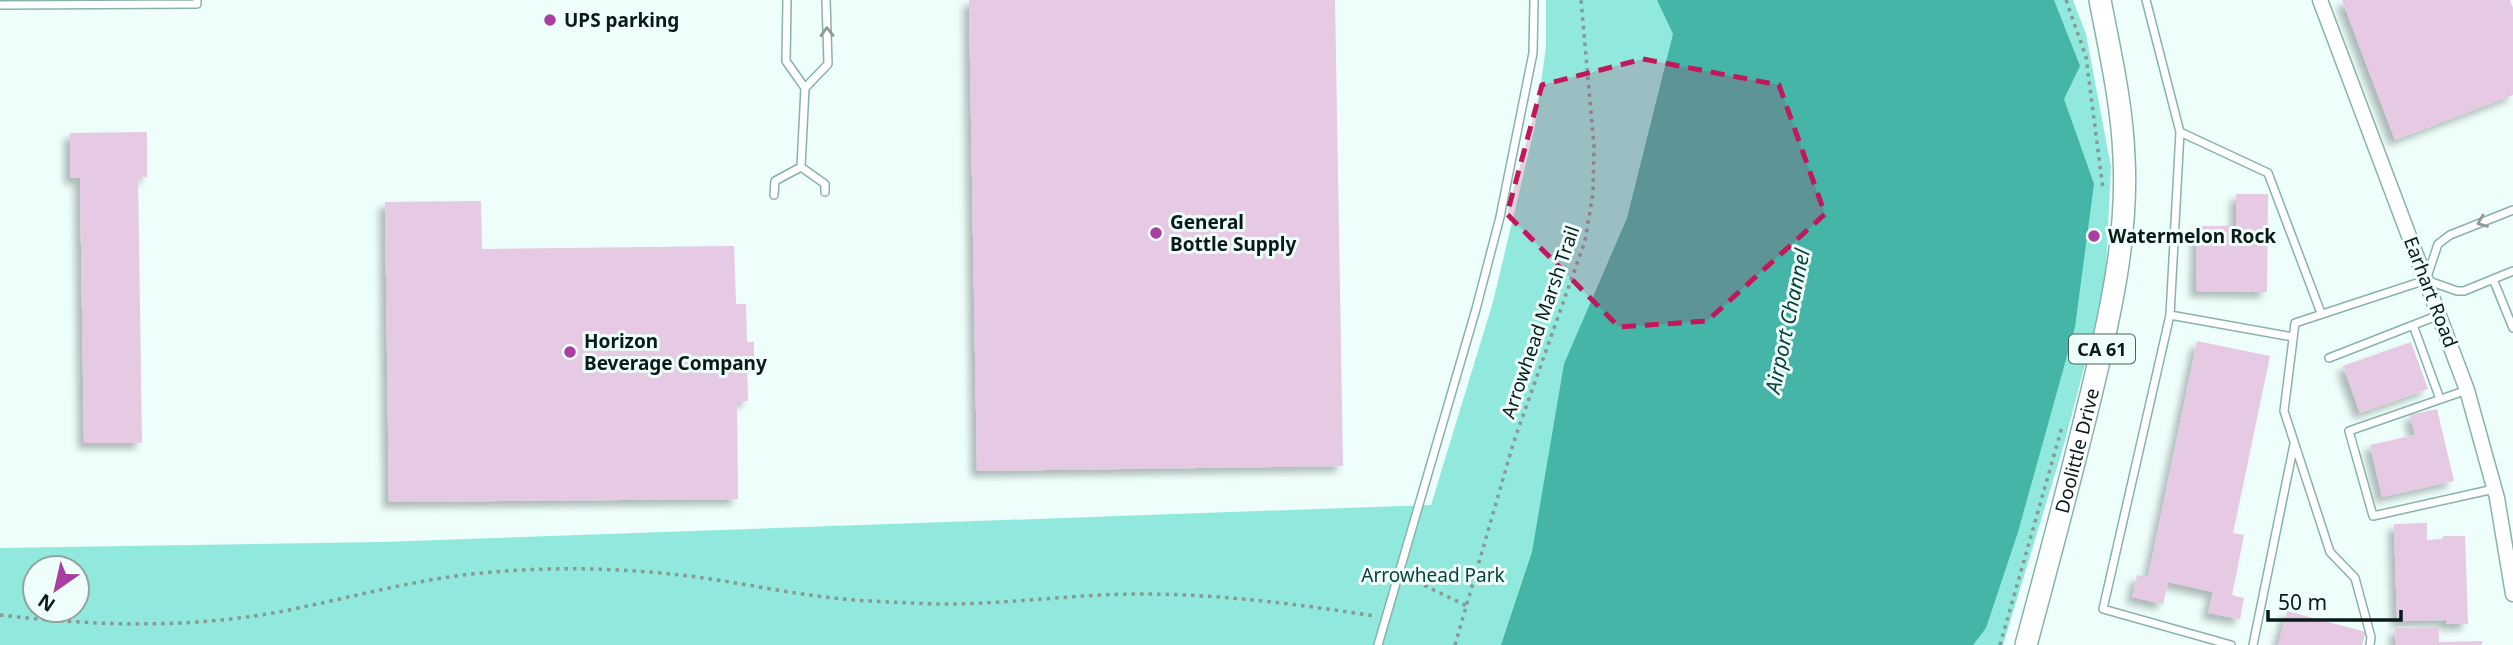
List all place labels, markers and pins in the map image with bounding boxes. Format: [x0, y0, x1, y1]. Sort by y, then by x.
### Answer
place label: UPS parking [564, 7, 679, 33]
marker: UPS parking [542, 12, 558, 28]
place label: General Bottle Supply [1170, 209, 1296, 257]
place label: Watermelon Rock [2108, 223, 2276, 249]
marker: General Bottle Supply [1148, 225, 1164, 241]
marker: Watermelon Rock [2086, 228, 2102, 244]
place label: Horizon Beverage Company [584, 328, 767, 376]
marker: Horizon Beverage Company [562, 344, 578, 360]

